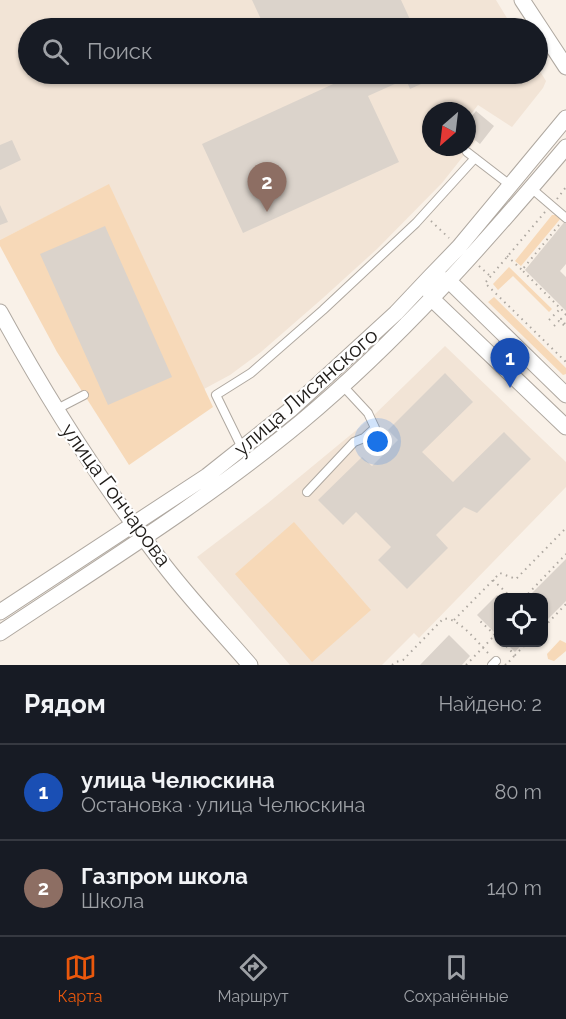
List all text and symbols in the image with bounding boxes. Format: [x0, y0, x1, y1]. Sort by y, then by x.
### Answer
search box [18, 18, 548, 84]
icon: search [39, 35, 72, 68]
text: Поиск [87, 38, 152, 64]
north arrow [422, 102, 476, 156]
pin: 2 [248, 162, 286, 212]
street label: улица Лисянского [229, 322, 383, 461]
pin: 1 [490, 338, 530, 388]
street label: улица Гончарова [56, 418, 177, 571]
your location [363, 427, 392, 456]
map controls [494, 593, 548, 647]
button: locate [494, 593, 548, 647]
text: Рядом [24, 689, 106, 719]
text: Найдено: 2 [438, 692, 542, 716]
text: улица Челюскина [81, 767, 275, 793]
text: 1 [39, 780, 48, 804]
text: 80 m [494, 780, 542, 804]
text: Остановка · улица Челюскина [81, 793, 365, 817]
text: Газпром школа [81, 863, 248, 889]
text: 2 [38, 876, 49, 900]
text: 140 m [487, 876, 542, 900]
text: Школа [81, 889, 144, 913]
tab: Карта [57, 951, 103, 1006]
tab: Маршрут [218, 951, 289, 1006]
tab: Сохранённые [404, 951, 508, 1006]

